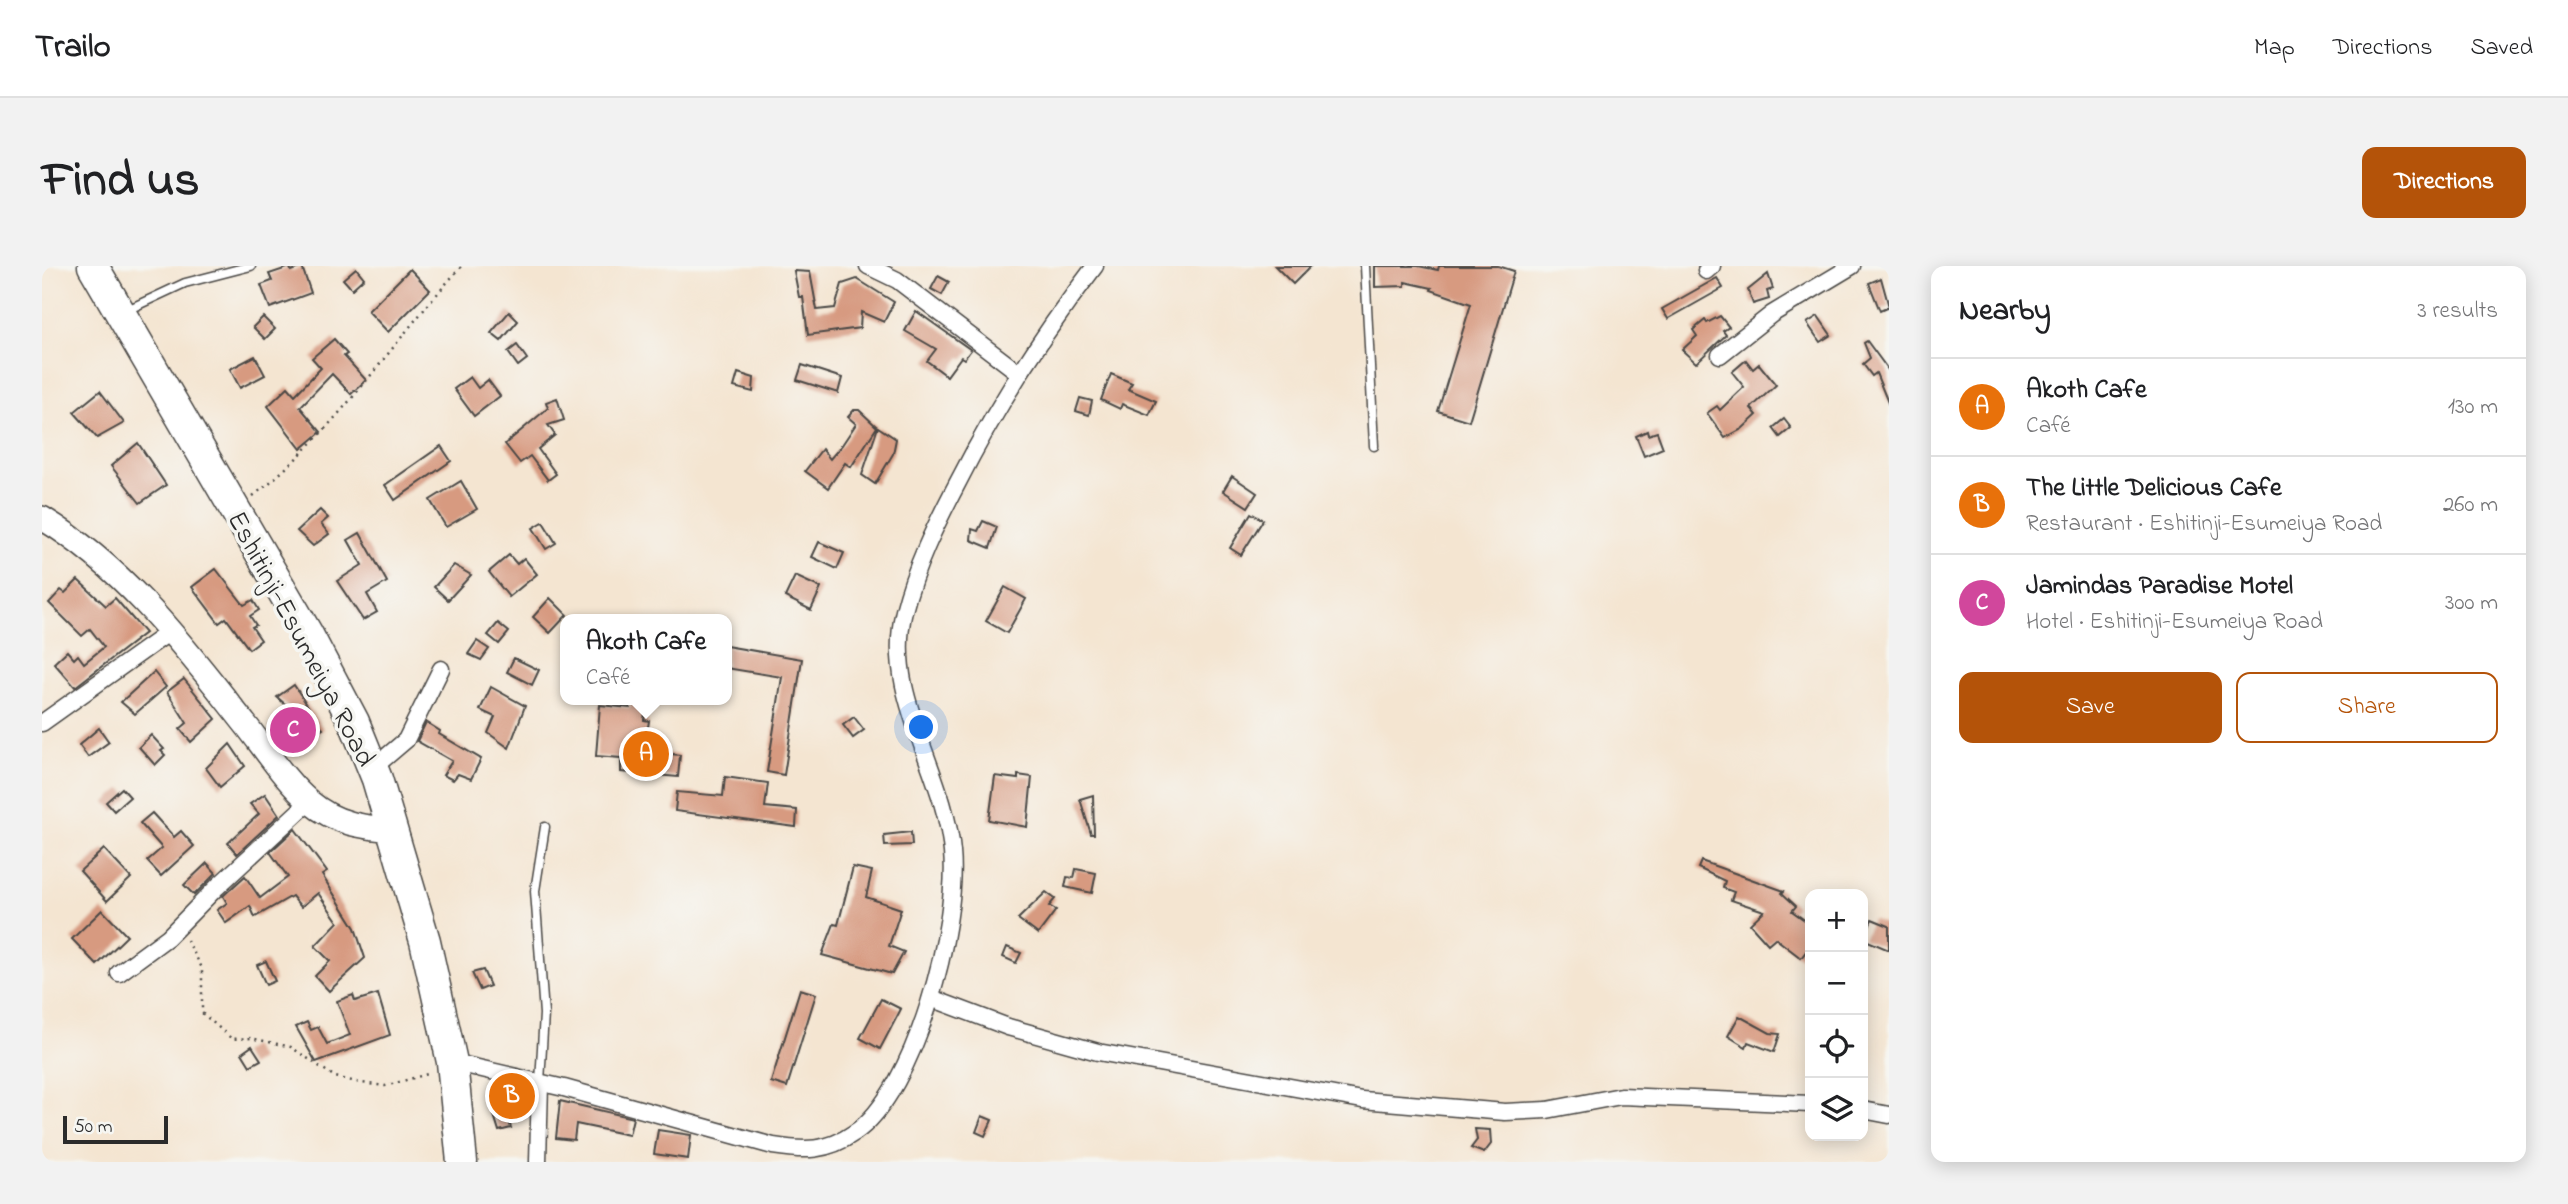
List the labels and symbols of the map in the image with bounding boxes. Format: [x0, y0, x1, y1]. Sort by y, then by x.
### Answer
street label: Eshitinji-Esumeiya Road [215, 505, 385, 775]
pin: C [270, 704, 316, 756]
your location [904, 710, 938, 744]
pin: A [623, 728, 669, 780]
pin: B [489, 1070, 535, 1122]
scale bar [63, 1113, 168, 1145]

